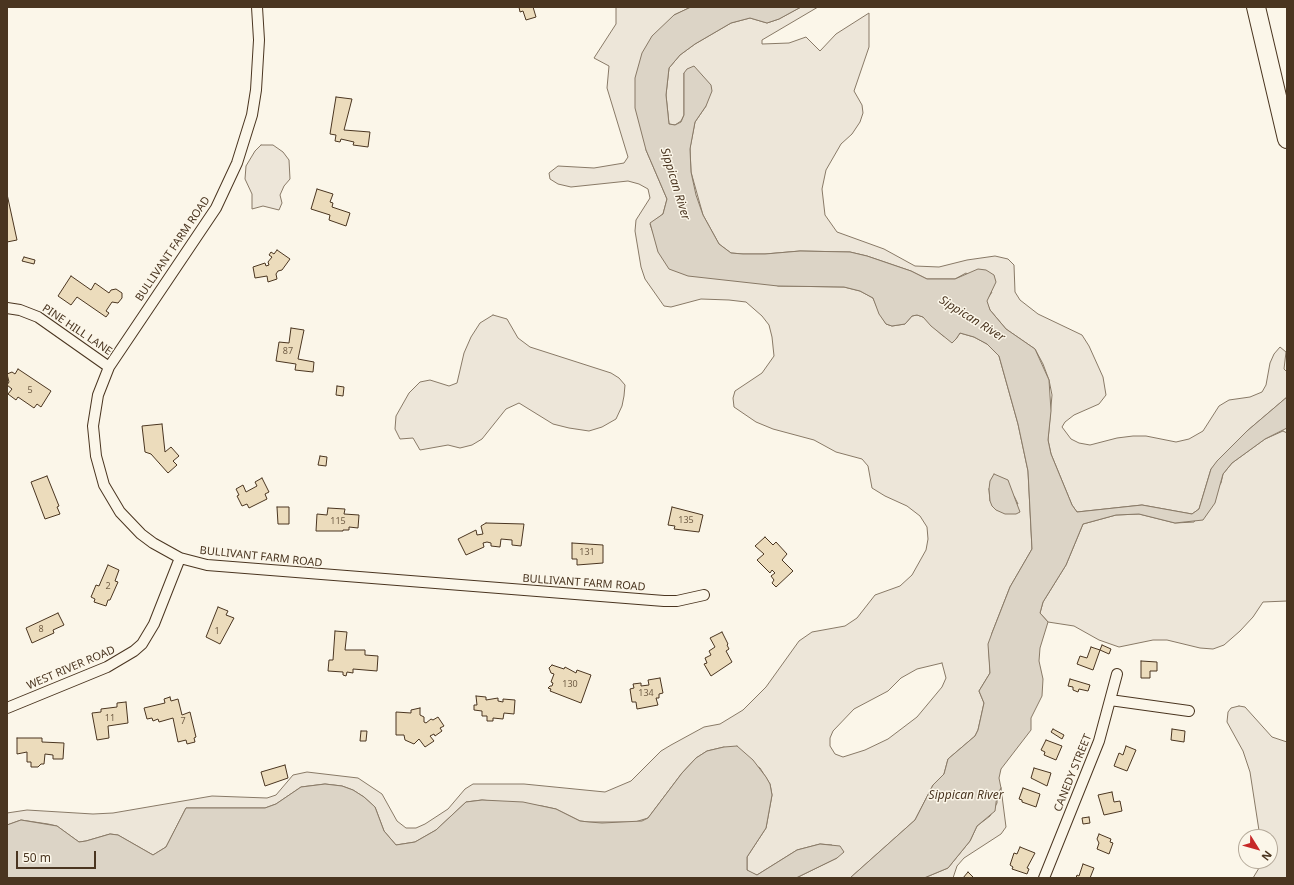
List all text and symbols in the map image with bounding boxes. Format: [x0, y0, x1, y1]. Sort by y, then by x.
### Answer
water label: Sippican River [657, 146, 693, 222]
street label: BULLIVANT FARM ROAD [133, 194, 213, 304]
water label: Sippican River [936, 293, 1008, 345]
street label: PINE HILL LANE [40, 302, 114, 358]
house number: 87 [283, 346, 293, 356]
house number: 5 [27, 385, 33, 395]
house number: 135 [678, 515, 694, 525]
house number: 115 [330, 516, 346, 526]
street label: BULLIVANT FARM ROAD [199, 544, 323, 570]
house number: 131 [579, 547, 595, 557]
street label: BULLIVANT FARM ROAD [522, 572, 646, 594]
house number: 2 [105, 581, 111, 591]
house number: 8 [38, 624, 44, 634]
house number: 1 [214, 626, 220, 636]
street label: WEST RIVER ROAD [25, 643, 117, 693]
house number: 130 [562, 679, 578, 689]
house number: 134 [638, 688, 654, 698]
house number: 11 [105, 713, 115, 723]
house number: 7 [180, 716, 186, 726]
street label: CANEDY STREET [1051, 732, 1095, 814]
water label: Sippican River [929, 789, 1003, 803]
north arrow [1238, 829, 1278, 869]
scale bar [18, 843, 98, 869]
text: N [1259, 848, 1276, 864]
text: 50 m [23, 849, 51, 866]

